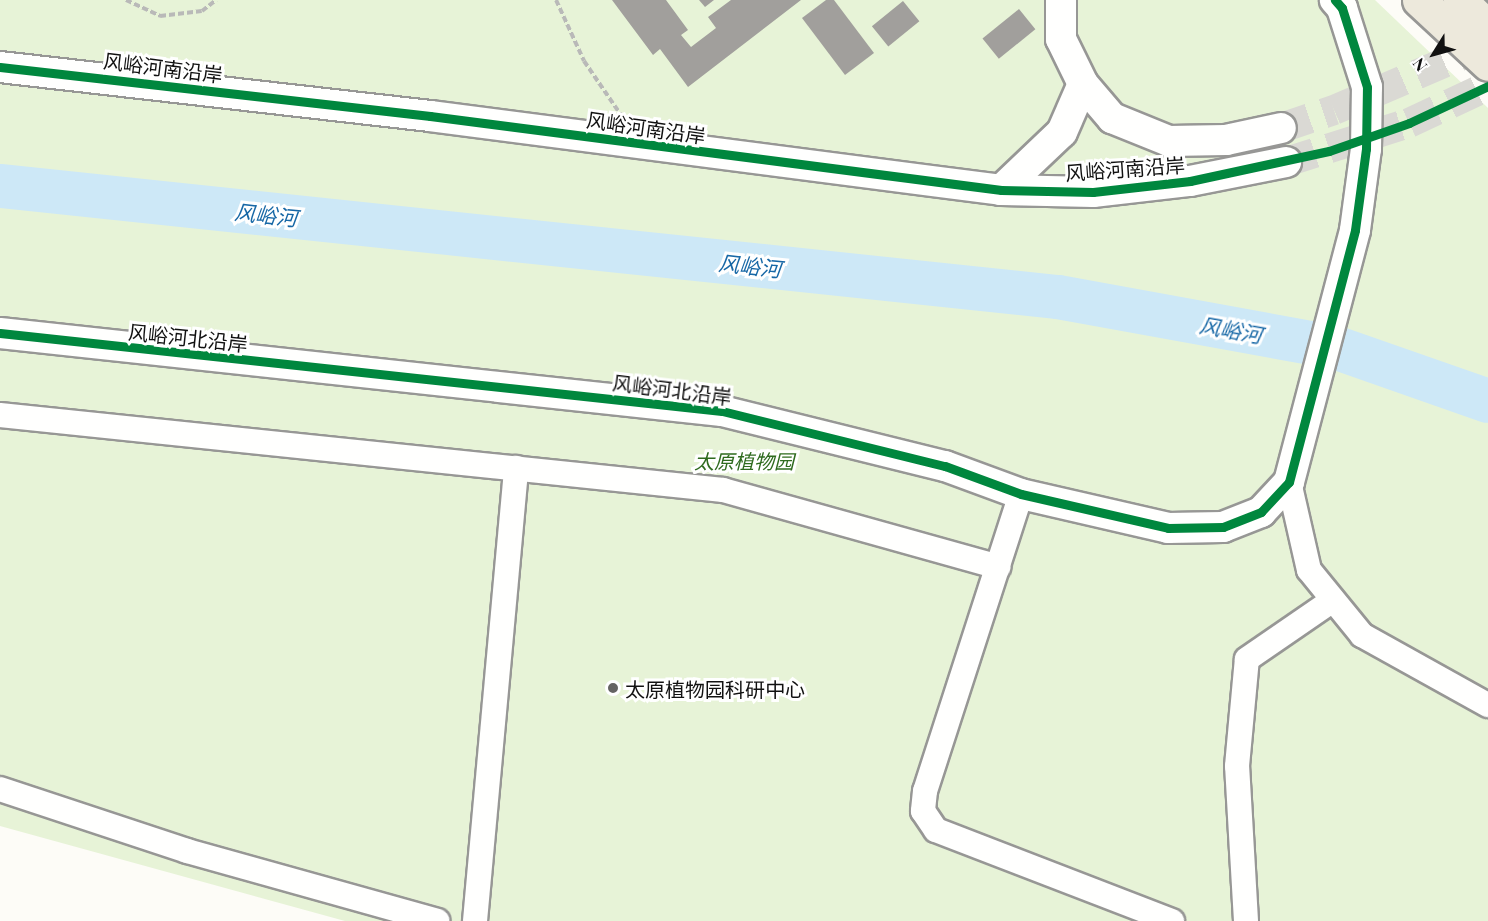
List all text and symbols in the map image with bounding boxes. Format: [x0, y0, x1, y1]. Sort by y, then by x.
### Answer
north arrow [1404, 24, 1464, 84]
street label: 风峪河南沿岸 [102, 48, 224, 86]
text: N [1407, 54, 1431, 76]
street label: 风峪河南沿岸 [585, 107, 707, 147]
street label: 风峪河南沿岸 [1064, 152, 1186, 184]
water label: 风峪河 [233, 198, 299, 230]
water label: 风峪河 [717, 249, 783, 281]
water label: 风峪河 [1198, 311, 1264, 347]
street label: 风峪河北沿岸 [127, 319, 249, 355]
street label: 风峪河北沿岸 [611, 370, 733, 408]
park label: 太原植物园 [694, 448, 794, 472]
place label: 太原植物园科研中心 [625, 676, 805, 700]
marker: 太原植物园科研中心 [606, 681, 620, 695]

